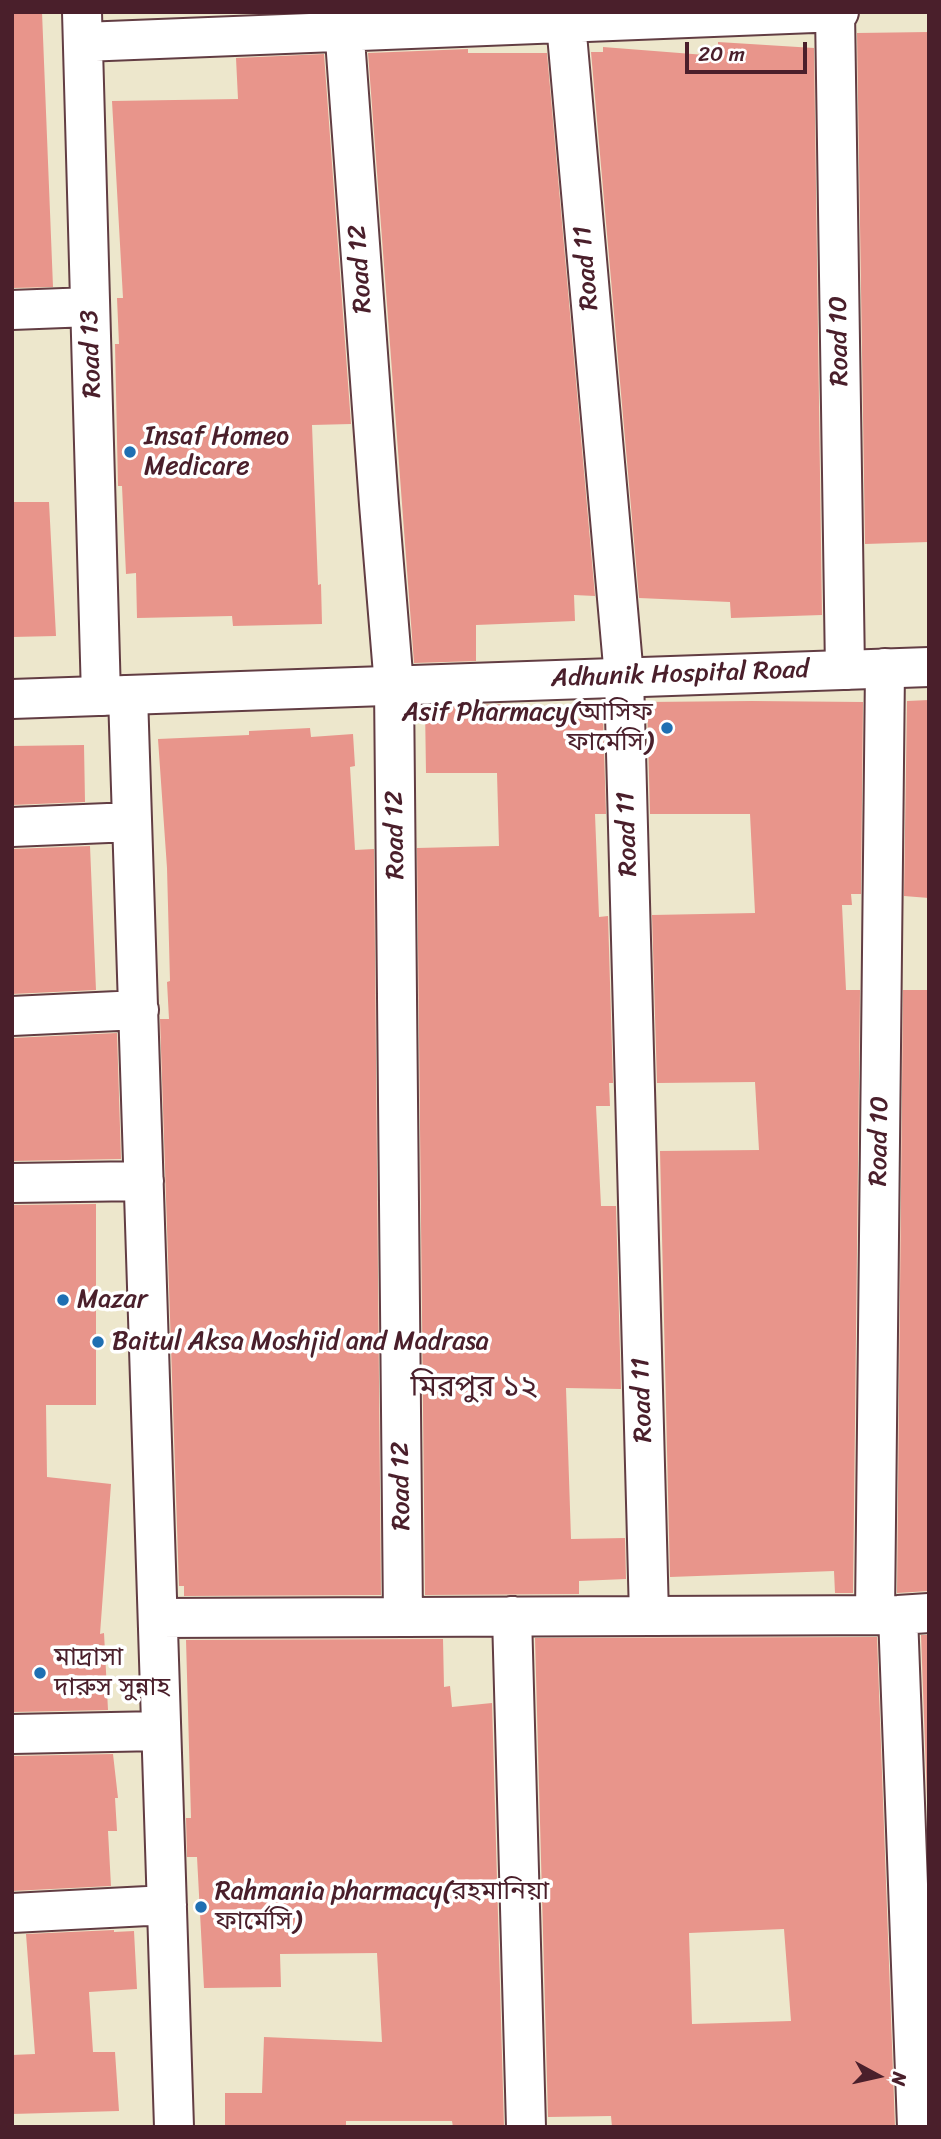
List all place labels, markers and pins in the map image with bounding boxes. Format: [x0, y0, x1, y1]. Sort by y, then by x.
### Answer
place label: Insaf Homeo Medicare [144, 421, 289, 482]
marker: Insaf Homeo Medicare [122, 444, 138, 460]
place label: Asif Pharmacy(আসিফ ফার্মেসি) [402, 697, 653, 758]
marker: Asif Pharmacy(আসিফ ফার্মেসি) [659, 720, 675, 736]
place label: Mazar [77, 1284, 147, 1316]
marker: Mazar [55, 1292, 71, 1308]
place label: Baitul Aksa Moshjid and Madrasa [112, 1326, 489, 1358]
marker: Baitul Aksa Moshjid and Madrasa [90, 1334, 106, 1350]
place label: মাদ্রাসা দারুস সুন্নাহ [54, 1642, 170, 1704]
marker: মাদ্রাসা দারুস সুন্নাহ [32, 1665, 48, 1681]
place label: Rahmania pharmacy(রহমানিয়া ফার্মেসি) [215, 1876, 549, 1938]
marker: Rahmania pharmacy(রহমানিয়া ফার্মেসি) [193, 1899, 209, 1915]

